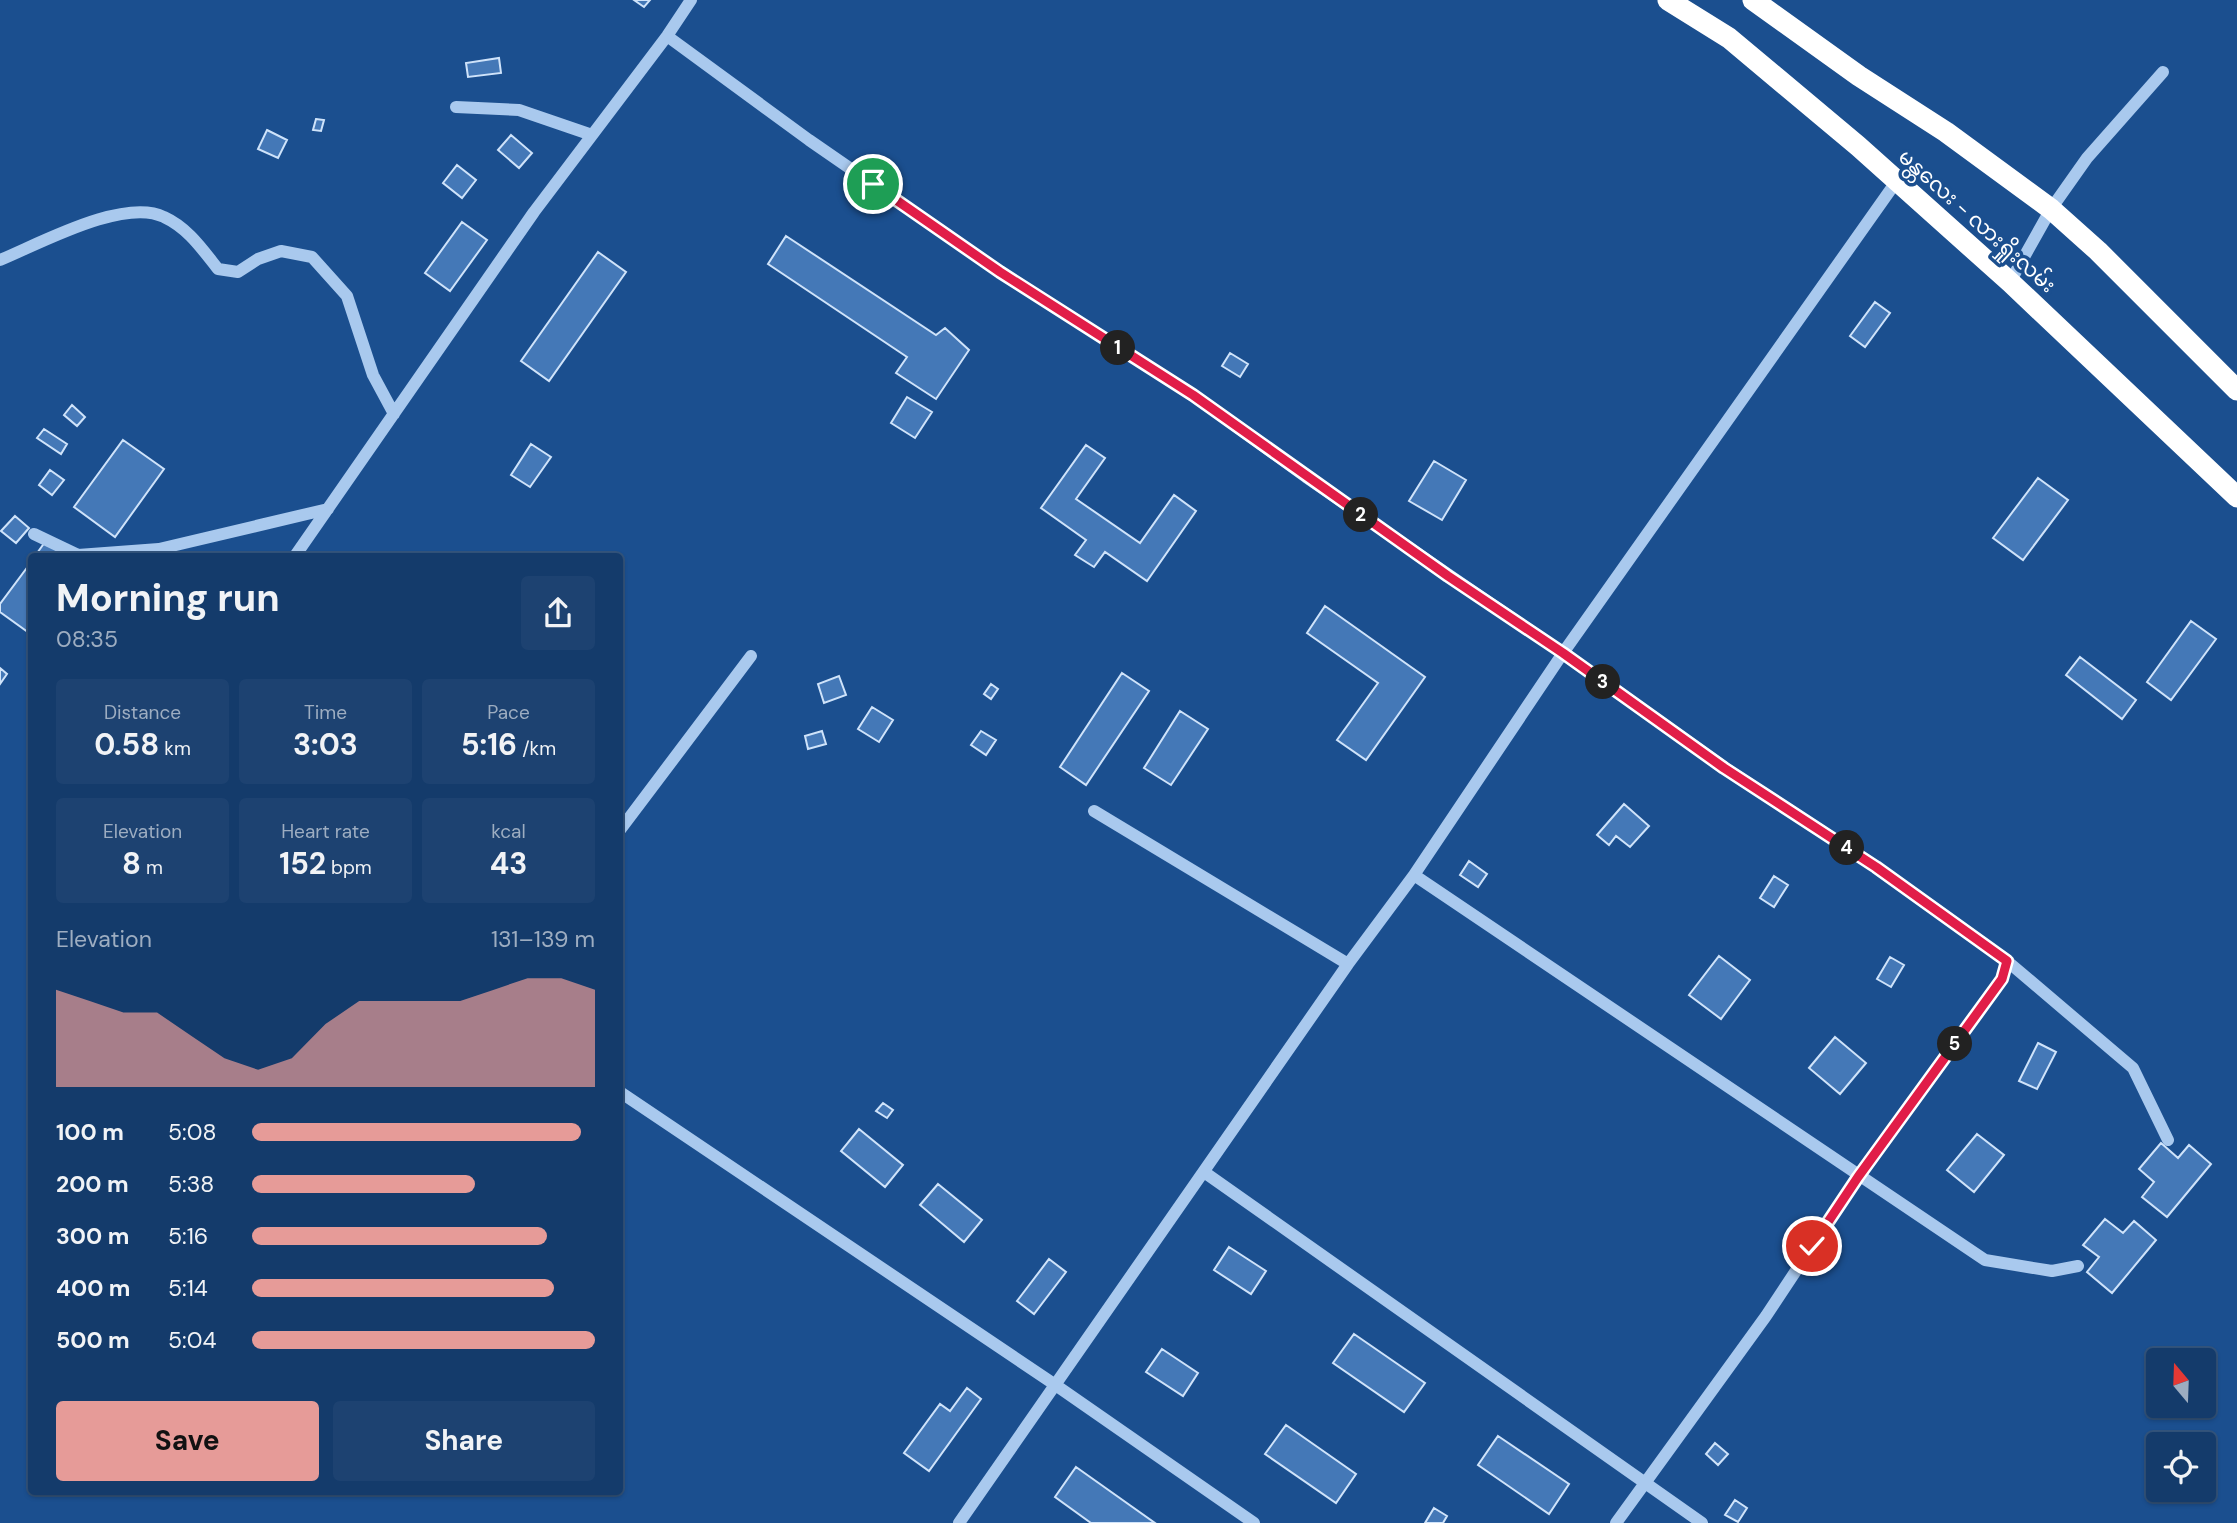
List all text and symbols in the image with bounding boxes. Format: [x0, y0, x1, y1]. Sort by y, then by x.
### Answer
street label: မန္တလေး - လားရှိုးလမ်း [1890, 141, 2063, 301]
pin [843, 154, 903, 214]
icon: arrive [854, 165, 892, 203]
pin: 1 [1100, 330, 1136, 366]
text: 1 [1114, 335, 1121, 360]
pin: 2 [1344, 498, 1378, 532]
text: 2 [1355, 502, 1366, 527]
text: Morning run [56, 573, 280, 623]
button: share [521, 576, 595, 650]
text: 08:35 [56, 624, 118, 654]
pin: 3 [1586, 664, 1620, 700]
text: 3 [1597, 669, 1608, 694]
text: Distance [104, 700, 181, 725]
text: Time [304, 700, 347, 725]
text: Pace [487, 700, 530, 725]
text: 0.58 [94, 725, 159, 764]
text: 3:03 [293, 725, 358, 764]
text: 5:16 [461, 725, 517, 764]
text: km [159, 736, 191, 761]
text: /km [517, 736, 556, 761]
text: Elevation [103, 819, 182, 844]
text: Heart rate [281, 819, 370, 844]
text: kcal [491, 819, 526, 844]
pin: 4 [1829, 830, 1864, 866]
text: 4 [1840, 835, 1853, 860]
text: 8 [122, 844, 141, 883]
text: 152 [279, 844, 326, 883]
text: 43 [490, 844, 527, 883]
text: m [141, 855, 163, 880]
text: bpm [326, 855, 372, 880]
text: Elevation [56, 924, 152, 954]
text: 131–139 m [491, 924, 595, 954]
pin: 5 [1938, 1026, 1972, 1062]
text: 5 [1949, 1031, 1960, 1056]
text: 100 m [56, 1117, 124, 1147]
text: 5:08 [168, 1117, 216, 1147]
text: 200 m [56, 1169, 129, 1199]
text: 5:38 [168, 1169, 214, 1199]
pin [1782, 1216, 1842, 1276]
text: 300 m [56, 1221, 129, 1251]
text: 5:16 [168, 1221, 208, 1251]
icon: check [1793, 1227, 1831, 1265]
text: 400 m [56, 1273, 130, 1303]
text: 5:14 [168, 1273, 208, 1303]
text: 500 m [56, 1325, 130, 1355]
text: 5:04 [168, 1325, 216, 1355]
north arrow [2146, 1348, 2216, 1418]
map controls [2146, 1348, 2216, 1502]
button: Save [56, 1401, 319, 1481]
button: Share [333, 1401, 595, 1481]
button: locate [2146, 1432, 2216, 1502]

